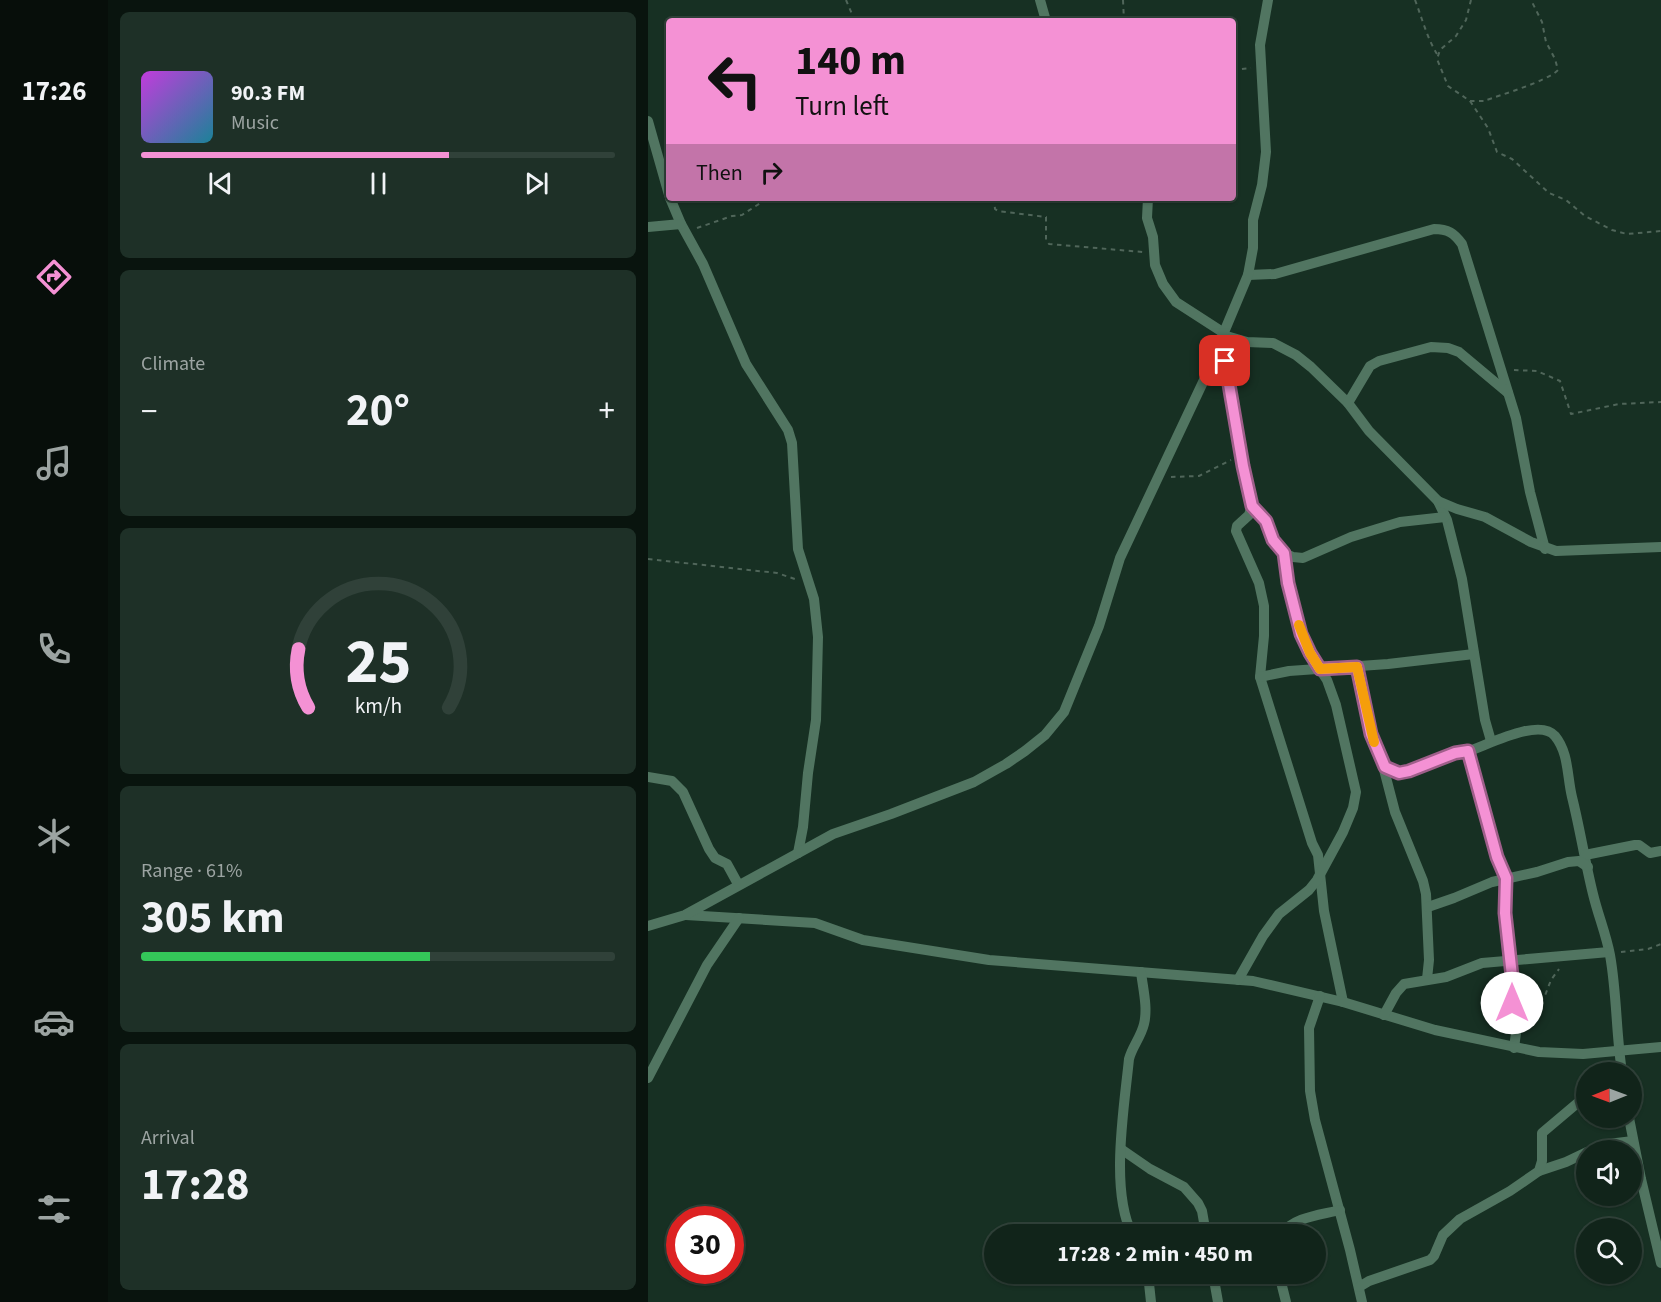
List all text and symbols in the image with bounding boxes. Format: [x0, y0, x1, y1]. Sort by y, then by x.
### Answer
text: 140 m [795, 31, 906, 91]
icon: left [696, 42, 774, 120]
text: 17:26 [21, 72, 87, 111]
text: 90.3 FM [231, 77, 305, 109]
text: Turn left [795, 87, 889, 126]
text: Music [231, 109, 279, 137]
icon: right [755, 156, 788, 189]
text: Then [696, 157, 743, 189]
icon: previous [204, 167, 237, 200]
icon: pause [362, 167, 395, 200]
icon: next [520, 167, 553, 200]
icon: directions [33, 256, 75, 298]
pin [1199, 335, 1250, 386]
icon: arrive [1208, 344, 1241, 377]
text: Climate [141, 350, 205, 378]
text: 20° [346, 379, 410, 443]
text: − [141, 388, 157, 435]
text: + [599, 388, 615, 435]
icon: music [33, 442, 75, 484]
text: 25 [345, 618, 411, 707]
icon: phone [33, 628, 75, 670]
text: km/h [354, 691, 402, 722]
icon: climate [33, 815, 75, 857]
text: Range · 61% [141, 857, 242, 885]
text: 305 km [141, 886, 285, 950]
position arrow [1480, 971, 1544, 1035]
icon: car [33, 1001, 75, 1043]
north arrow [1576, 1062, 1642, 1128]
map controls [1576, 1062, 1642, 1284]
text: Arrival [141, 1124, 195, 1152]
button: sound [1576, 1140, 1642, 1206]
text: 17:28 [141, 1153, 250, 1217]
icon: filters [33, 1188, 75, 1230]
speed limit sign: 30 [666, 1206, 744, 1284]
button: search [1576, 1218, 1642, 1284]
text: 17:28 · 2 min · 450 m [1057, 1238, 1253, 1270]

